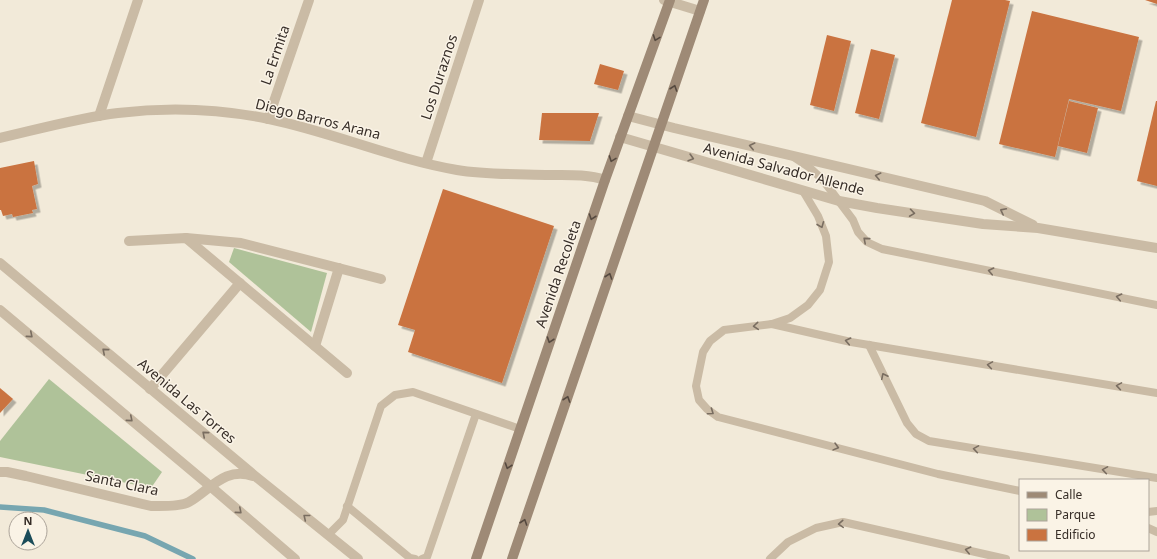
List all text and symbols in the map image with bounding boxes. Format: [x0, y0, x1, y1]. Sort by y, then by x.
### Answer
street label: La Ermita [255, 22, 294, 87]
street label: Los Duraznos [416, 31, 461, 122]
one-way arrow [652, 35, 660, 42]
one-way arrow [669, 84, 677, 91]
street label: Diego Barros Arana [254, 94, 383, 143]
street label: Avenida Salvador Allende [701, 138, 867, 199]
one-way arrow [749, 143, 755, 151]
one-way arrow [687, 153, 694, 162]
one-way arrow [609, 155, 617, 162]
one-way arrow [875, 173, 882, 181]
one-way arrow [908, 208, 915, 217]
one-way arrow [1000, 208, 1008, 215]
one-way arrow [588, 214, 597, 221]
street label: Avenida Recoleta [530, 218, 585, 330]
one-way arrow [817, 222, 825, 229]
one-way arrow [863, 237, 871, 244]
one-way arrow [988, 267, 995, 275]
one-way arrow [604, 273, 613, 280]
one-way arrow [1116, 293, 1122, 301]
one-way arrow [753, 321, 759, 330]
one-way arrow [25, 331, 33, 338]
one-way arrow [547, 337, 555, 344]
one-way arrow [845, 338, 851, 346]
one-way arrow [103, 349, 110, 356]
street label: Avenida Las Torres [134, 354, 241, 448]
one-way arrow [987, 361, 993, 370]
one-way arrow [881, 373, 889, 380]
one-way arrow [1115, 383, 1122, 391]
one-way arrow [562, 396, 570, 403]
one-way arrow [707, 407, 714, 414]
one-way arrow [125, 414, 132, 421]
one-way arrow [203, 432, 210, 439]
one-way arrow [833, 443, 839, 451]
one-way arrow [973, 445, 979, 454]
one-way arrow [504, 462, 513, 469]
street label: Santa Clara [84, 465, 160, 500]
one-way arrow [1102, 466, 1108, 475]
legend [1019, 479, 1149, 551]
text: Calle [1055, 486, 1083, 503]
one-way arrow [235, 506, 242, 513]
text: Parque [1055, 506, 1096, 523]
north arrow [8, 511, 48, 551]
text: N [24, 513, 32, 528]
one-way arrow [303, 515, 310, 522]
one-way arrow [520, 519, 528, 526]
one-way arrow [838, 519, 845, 528]
text: Edificio [1055, 526, 1096, 543]
one-way arrow [965, 547, 971, 555]

